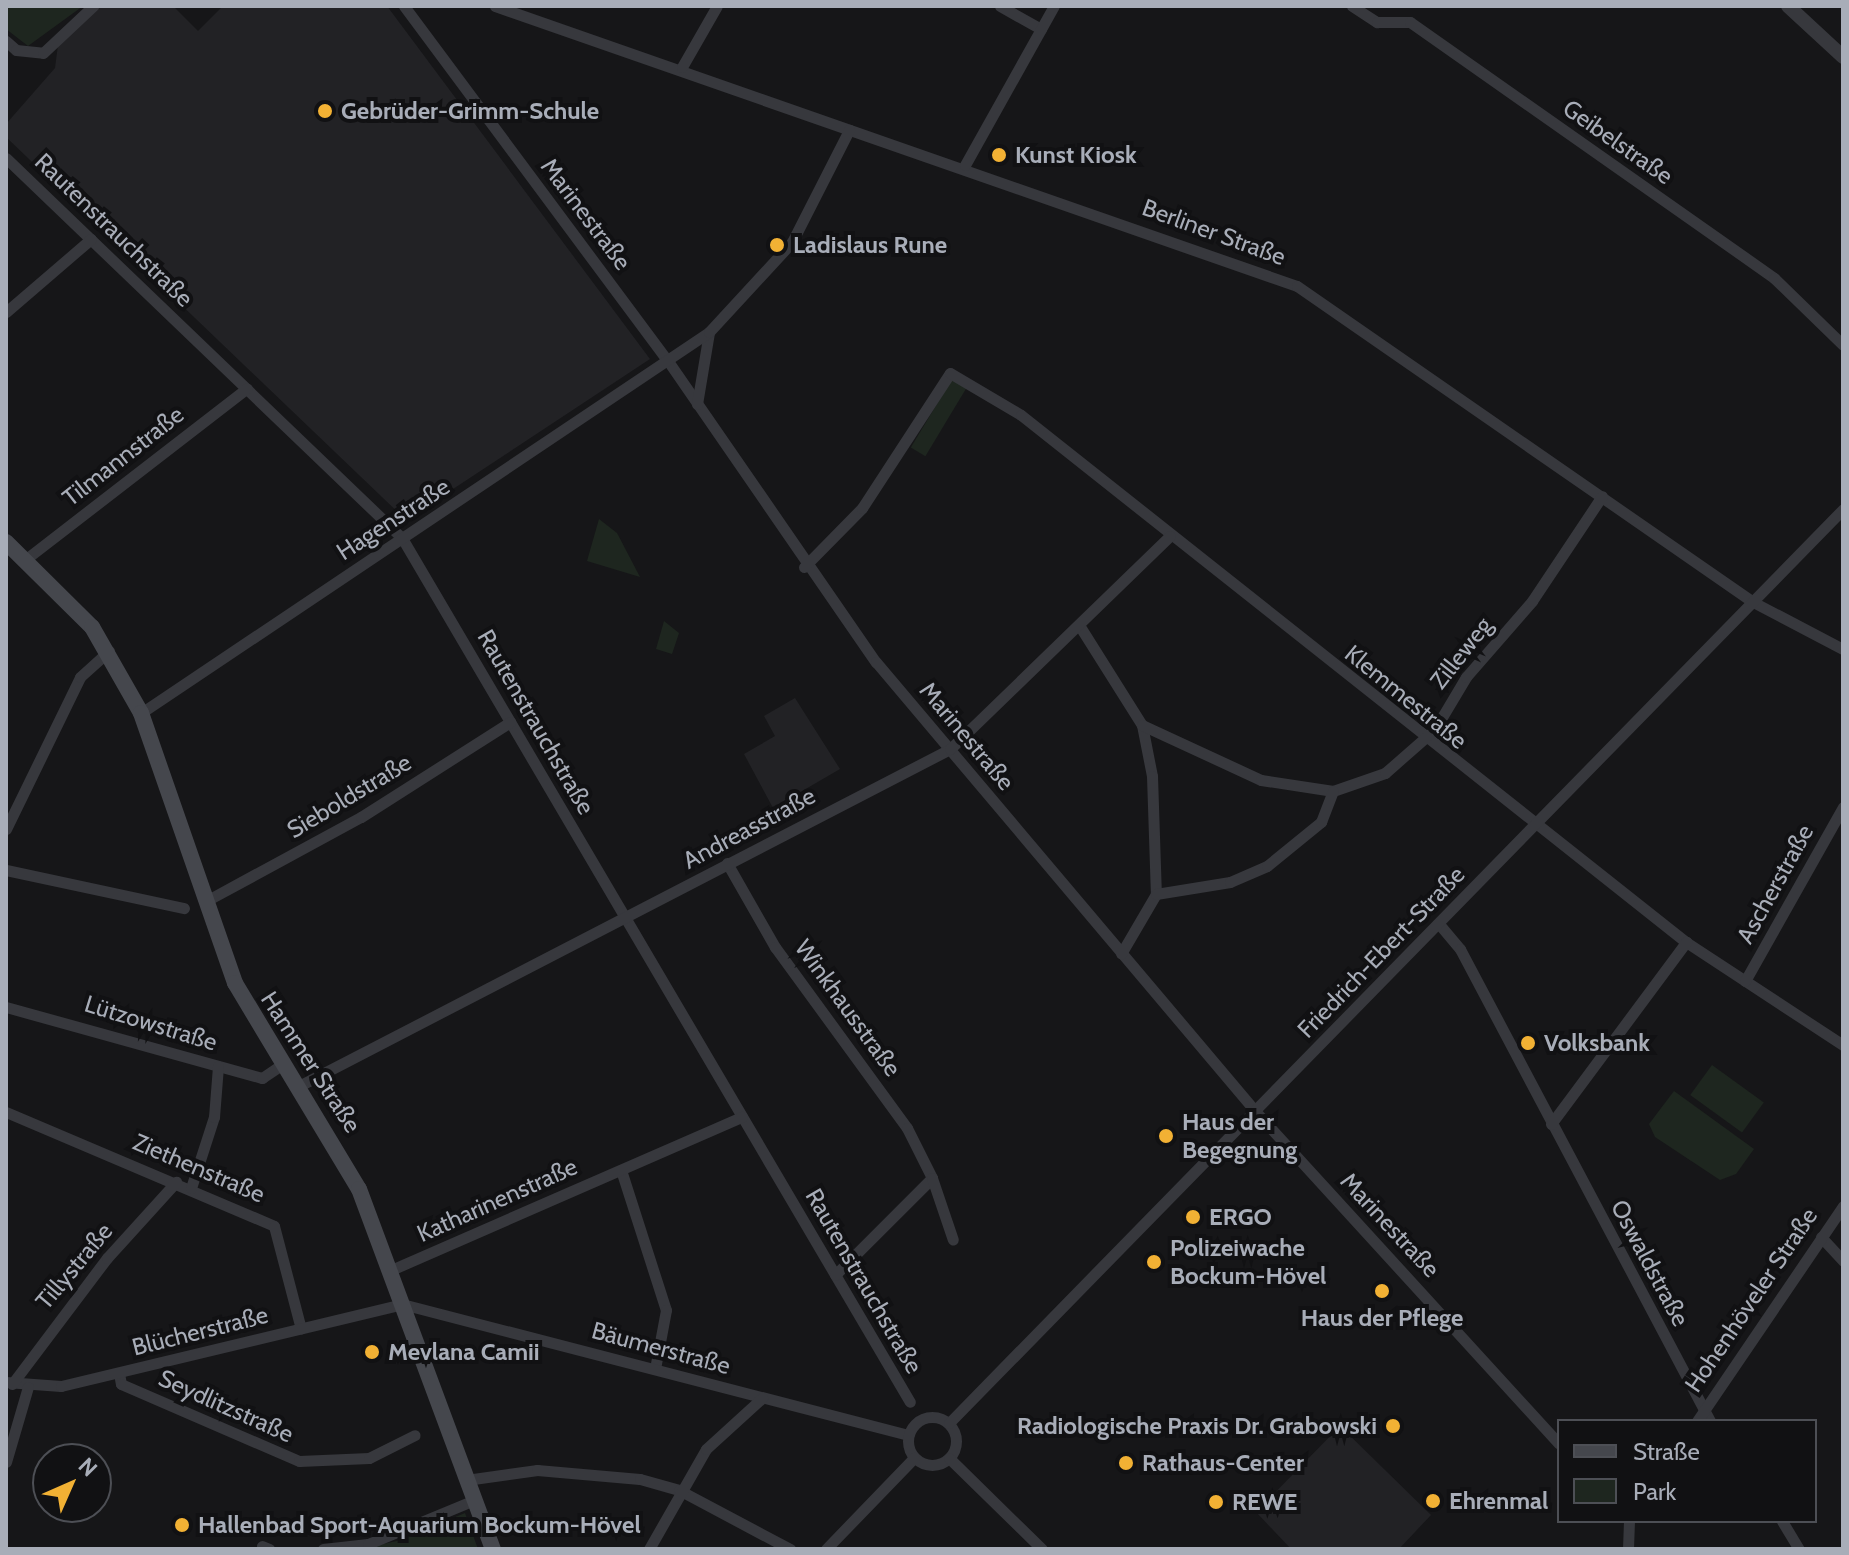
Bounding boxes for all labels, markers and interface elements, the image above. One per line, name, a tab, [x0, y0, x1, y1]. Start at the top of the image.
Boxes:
street label: Geibelstraße	[1557, 94, 1679, 190]
place label: Gebrüder-Grimm-Schule	[341, 97, 599, 125]
marker: Gebrüder-Grimm-Schule	[316, 102, 334, 120]
place label: Kunst Kiosk	[1015, 141, 1137, 169]
marker: Kunst Kiosk	[990, 146, 1008, 164]
street label: Rautenstrauchstraße	[29, 147, 199, 313]
street label: Marinestraße	[535, 153, 637, 275]
street label: Berliner Straße	[1138, 193, 1290, 271]
place label: Ladislaus Rune	[793, 231, 947, 259]
marker: Ladislaus Rune	[768, 236, 786, 254]
street label: Tilmannstraße	[57, 400, 189, 512]
street label: Hagenstraße	[331, 472, 455, 566]
street label: Zilleweg	[1424, 611, 1498, 695]
street label: Rautenstrauchstraße	[471, 624, 601, 820]
street label: Klemmestraße	[1339, 639, 1473, 755]
street label: Marinestraße	[913, 676, 1021, 796]
street label: Sieboldstraße	[282, 748, 416, 844]
street label: Andreasstraße	[678, 781, 820, 875]
street label: Ascherstraße	[1731, 820, 1819, 948]
street label: Friedrich-Ebert-Straße	[1292, 860, 1470, 1044]
street label: Winkhausstraße	[789, 934, 907, 1082]
street label: Hammer Straße	[255, 986, 367, 1138]
street label: Lützowstraße	[81, 989, 221, 1057]
place label: Volksbank	[1544, 1029, 1650, 1057]
marker: Volksbank	[1519, 1034, 1537, 1052]
place label: Haus der Begegnung	[1182, 1108, 1297, 1164]
street label: Ziethenstraße	[129, 1127, 269, 1209]
marker: Haus der Begegnung	[1157, 1127, 1175, 1145]
street label: Katharinenstraße	[412, 1152, 582, 1248]
street label: Marinestraße	[1334, 1167, 1446, 1283]
street label: Rautenstrauchstraße	[799, 1183, 929, 1379]
street label: Oswaldstraße	[1605, 1195, 1695, 1331]
street label: Hohenhöveler Straße	[1679, 1202, 1823, 1398]
place label: ERGO	[1209, 1203, 1272, 1231]
marker: ERGO	[1184, 1208, 1202, 1226]
street label: Tillystraße	[30, 1217, 118, 1315]
place label: Polizeiwache Bockum-Hövel	[1170, 1234, 1326, 1290]
marker: Polizeiwache Bockum-Hövel	[1145, 1253, 1163, 1271]
marker: Haus der Pflege	[1373, 1282, 1391, 1300]
street label: Blücherstraße	[129, 1300, 271, 1362]
place label: Haus der Pflege	[1301, 1304, 1463, 1332]
street label: Bäumerstraße	[589, 1316, 733, 1380]
place label: Mevlana Camii	[388, 1338, 540, 1366]
marker: Mevlana Camii	[363, 1343, 381, 1361]
street label: Seydlitzstraße	[154, 1363, 298, 1449]
place label: Radiologische Praxis Dr. Grabowski	[1017, 1412, 1377, 1440]
marker: Radiologische Praxis Dr. Grabowski	[1384, 1417, 1402, 1435]
legend	[1557, 1419, 1817, 1523]
text: Straße	[1633, 1437, 1700, 1466]
north arrow	[32, 1443, 112, 1523]
place label: Rathaus-Center	[1142, 1449, 1304, 1477]
text: N	[73, 1452, 103, 1482]
marker: Rathaus-Center	[1117, 1454, 1135, 1472]
text: Park	[1633, 1477, 1676, 1506]
place label: Ehrenmal	[1449, 1487, 1548, 1515]
place label: REWE	[1232, 1488, 1297, 1516]
marker: Ehrenmal	[1424, 1492, 1442, 1510]
marker: REWE	[1207, 1493, 1225, 1511]
place label: Hallenbad Sport-Aquarium Bockum-Hövel	[198, 1511, 641, 1539]
marker: Hallenbad Sport-Aquarium Bockum-Hövel	[173, 1516, 191, 1534]

